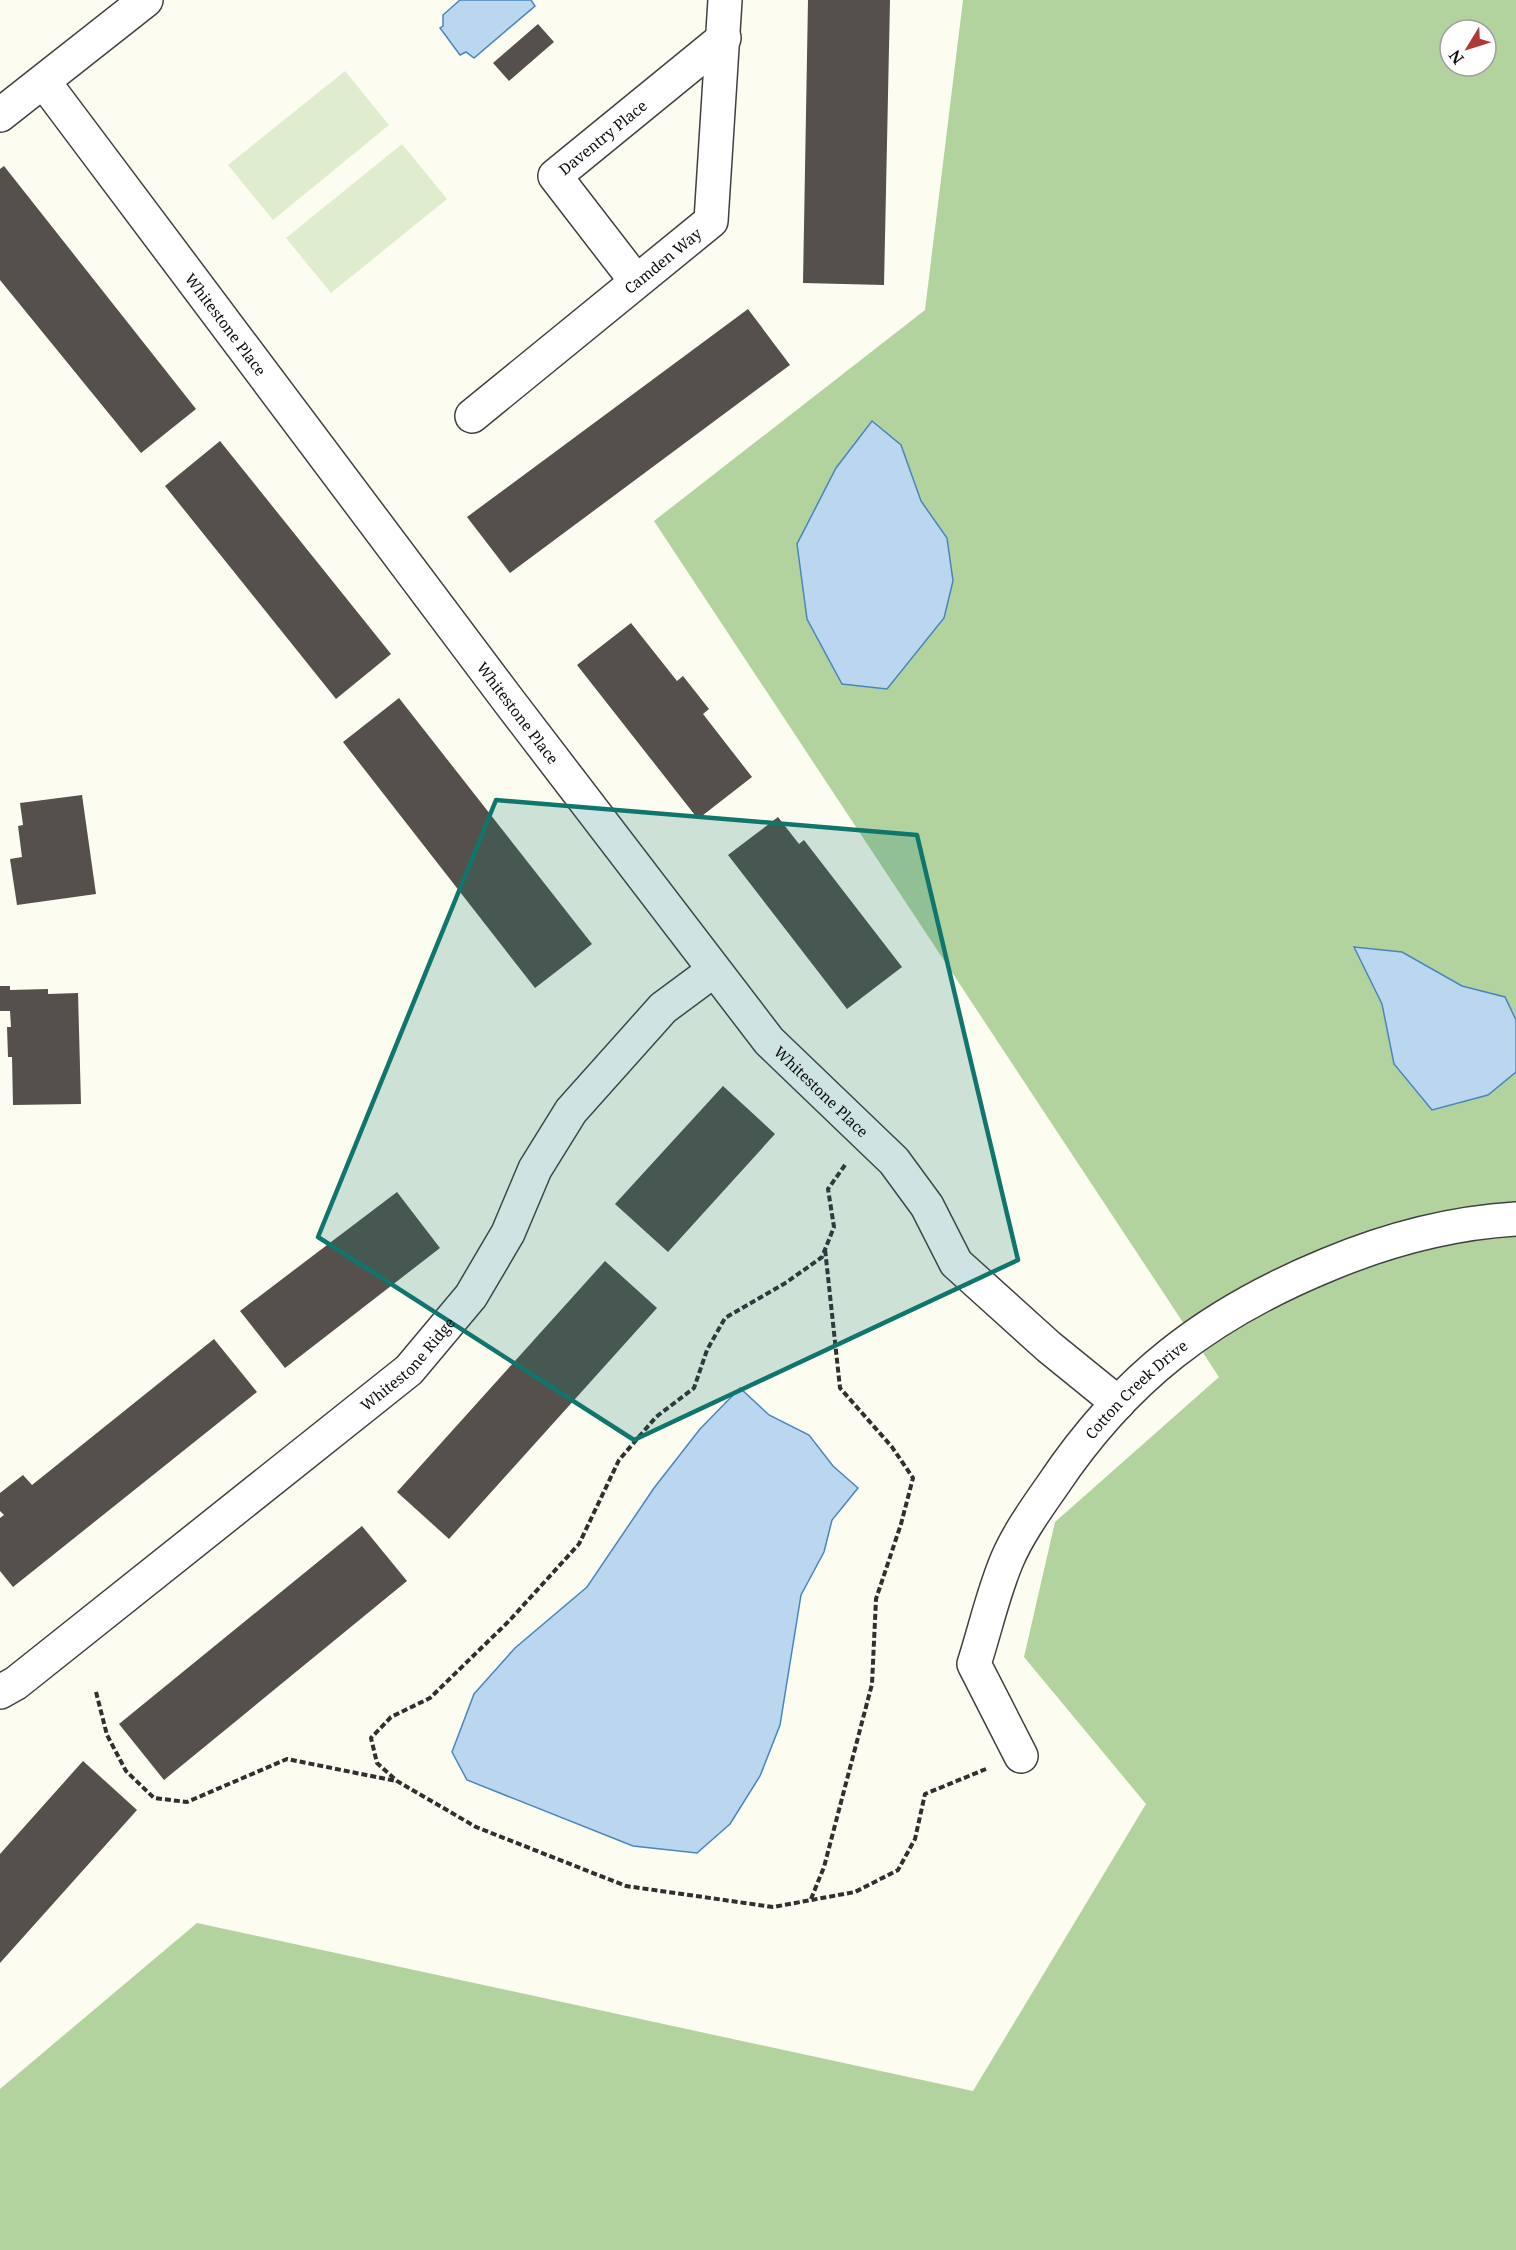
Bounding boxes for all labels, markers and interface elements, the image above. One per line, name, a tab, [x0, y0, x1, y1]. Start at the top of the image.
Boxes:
north arrow	[1438, 18, 1498, 78]
text: N	[1443, 45, 1469, 69]
street label: Daventry Place	[554, 95, 651, 179]
street label: Camden Way	[620, 223, 706, 298]
street label: Whitestone Place	[181, 269, 271, 380]
street label: Whitestone Place	[473, 658, 563, 768]
street label: Whitestone Place	[770, 1041, 873, 1141]
street label: Whitestone Ridge	[356, 1313, 459, 1415]
street label: Cotton Creek Drive	[1080, 1335, 1191, 1443]

